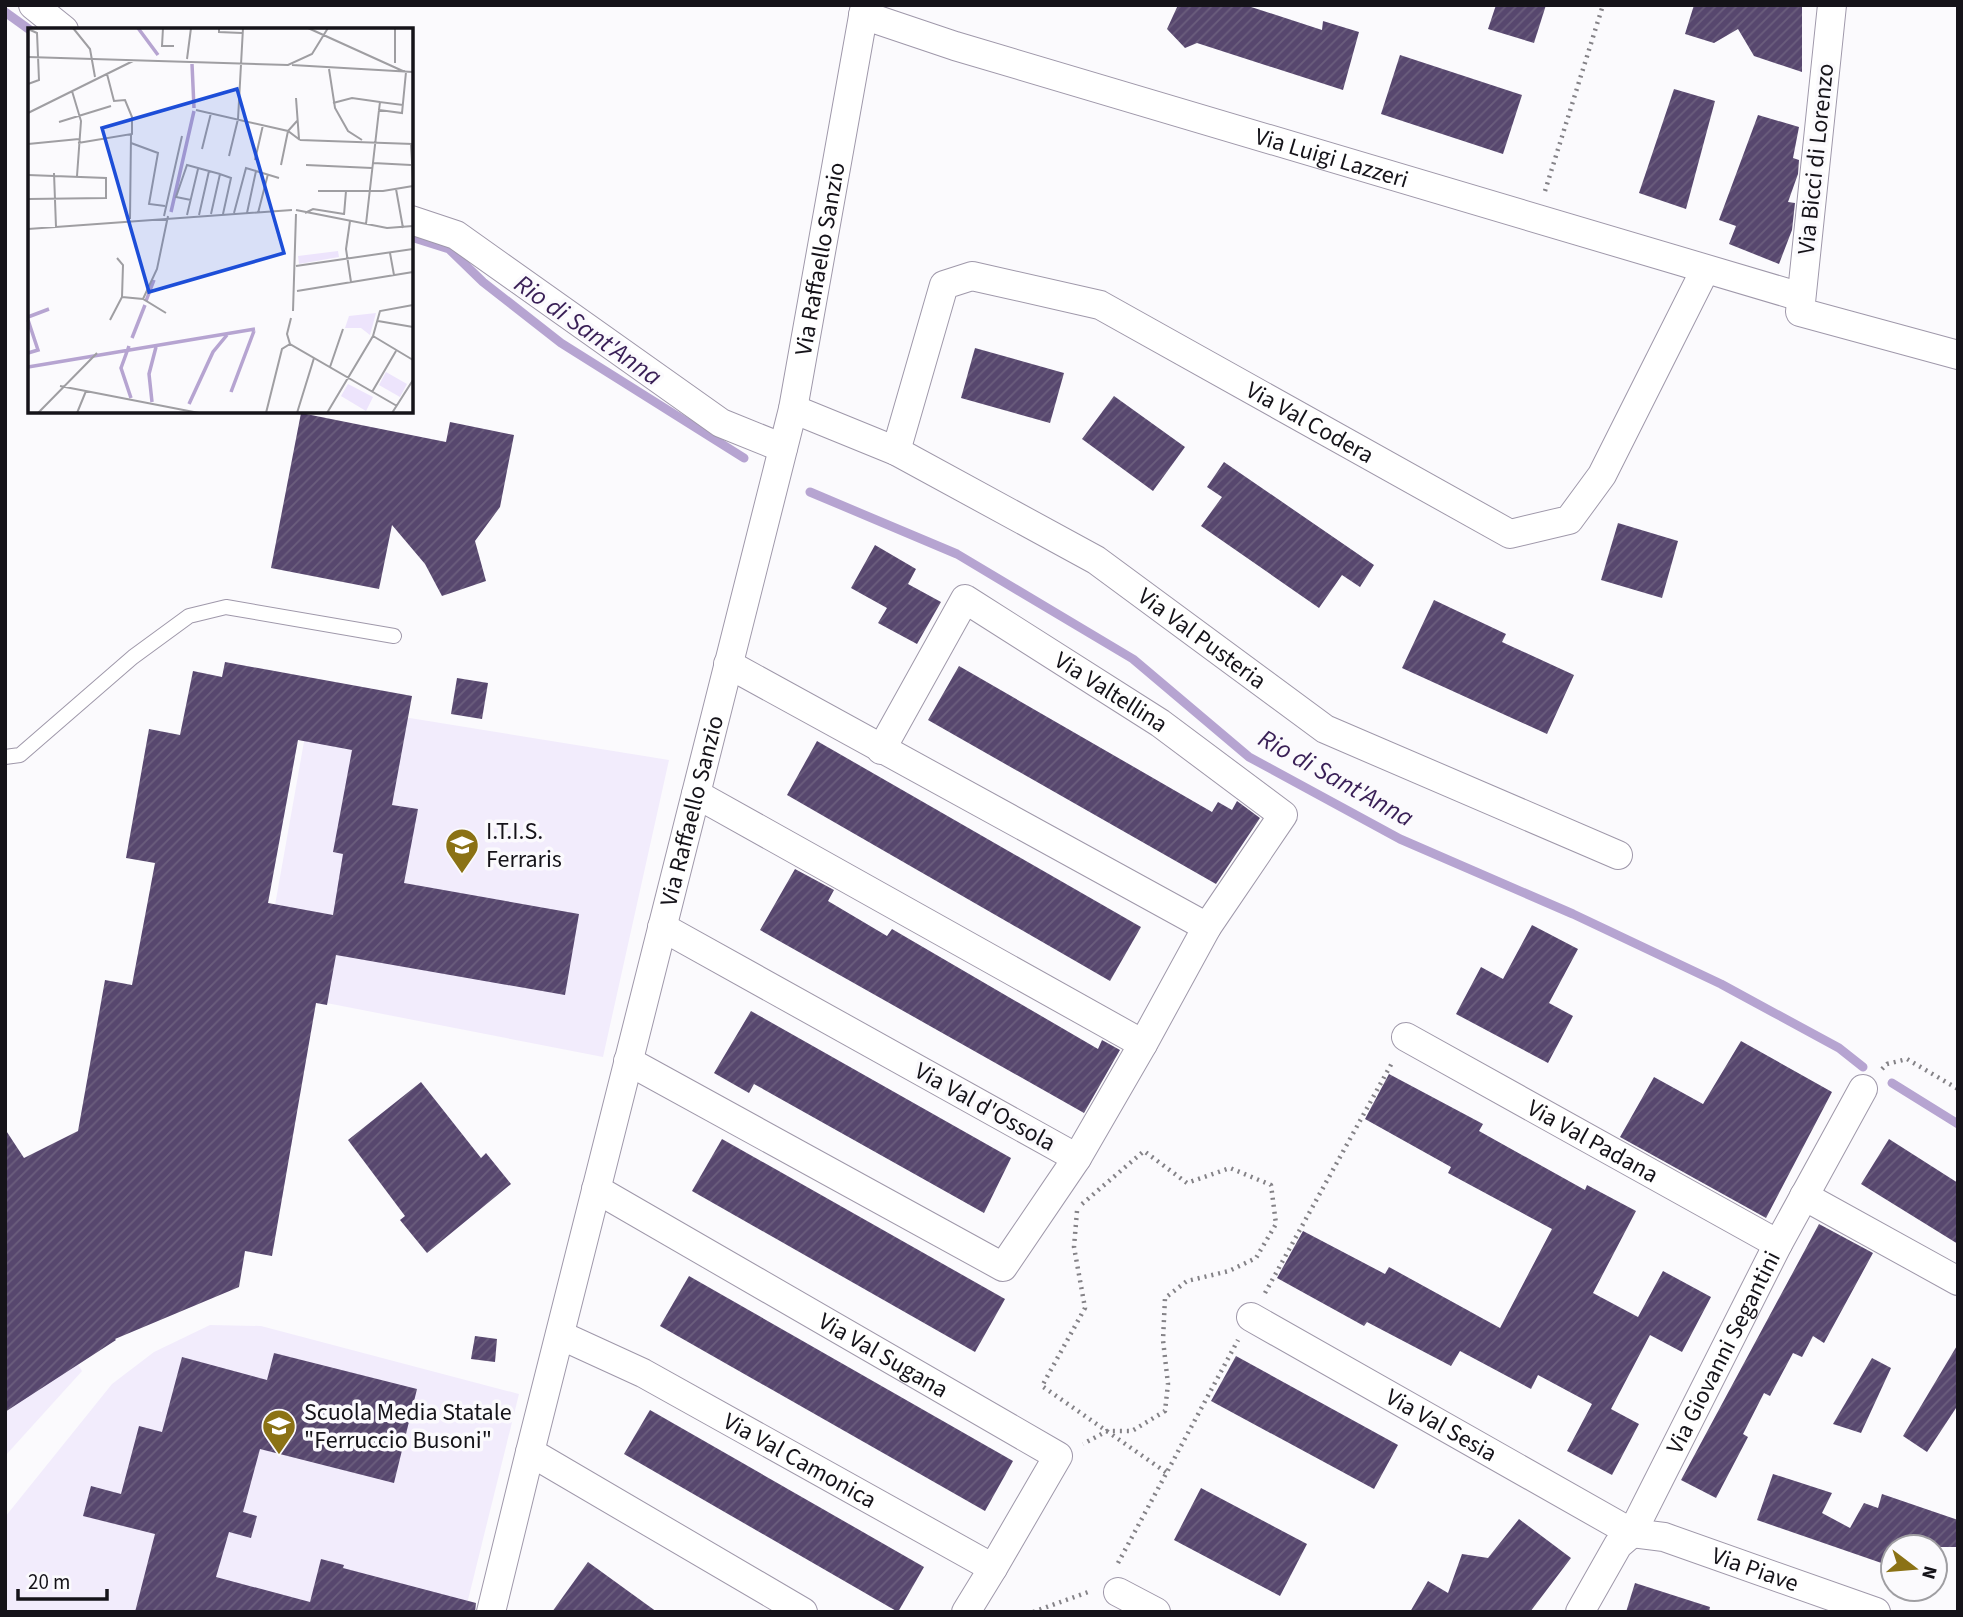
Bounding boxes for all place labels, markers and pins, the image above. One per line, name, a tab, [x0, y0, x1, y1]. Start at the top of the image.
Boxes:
place label: I.T.I.S. Ferraris	[486, 814, 562, 877]
school or university icon: I.T.I.S. Ferraris	[443, 826, 481, 875]
place label: Scuola Media Statale "Ferruccio Busoni"	[304, 1395, 512, 1458]
school or university icon: Scuola Media Statale "Ferruccio Busoni"	[260, 1407, 298, 1456]

